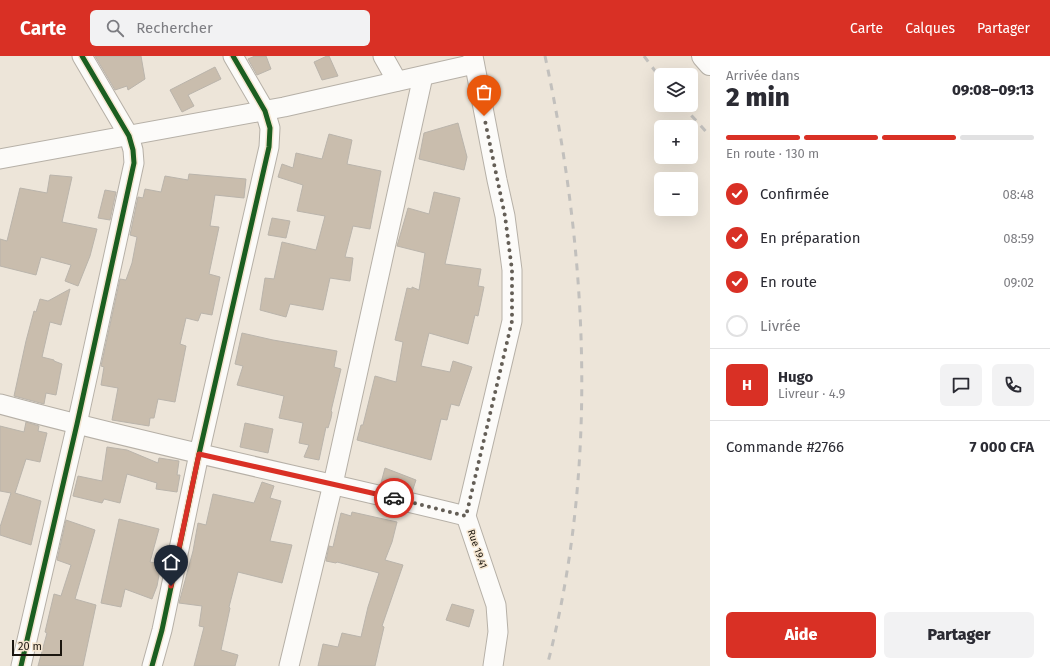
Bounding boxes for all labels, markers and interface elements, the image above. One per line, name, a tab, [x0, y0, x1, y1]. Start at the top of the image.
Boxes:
search box	[90, 10, 370, 46]
text: Carte	[20, 17, 66, 40]
icon: search	[104, 17, 126, 39]
text: Rechercher	[136, 19, 213, 37]
text: Carte	[850, 20, 883, 37]
text: Calques	[905, 20, 955, 37]
text: Partager	[977, 20, 1030, 37]
map controls	[654, 68, 698, 216]
button: layers	[654, 68, 698, 112]
text: Arrivée dans	[726, 68, 800, 83]
pin	[467, 75, 501, 116]
icon: bag	[473, 81, 495, 103]
text: 09:08–09:13	[952, 81, 1034, 99]
text: 2 min	[726, 82, 790, 113]
button: +	[654, 120, 698, 164]
text: En route · 130 m	[726, 146, 819, 161]
button: −	[654, 172, 698, 216]
icon: check	[726, 183, 748, 205]
text: Confirmée	[760, 185, 829, 203]
text: 08:48	[1002, 187, 1034, 202]
icon: check	[726, 227, 748, 249]
text: En préparation	[760, 229, 861, 247]
text: 08:59	[1003, 231, 1034, 246]
icon: check	[726, 271, 748, 293]
text: En route	[760, 273, 817, 291]
text: 09:02	[1003, 275, 1034, 290]
text: Livrée	[760, 317, 801, 335]
button: chat	[940, 364, 982, 406]
button: phone	[992, 364, 1034, 406]
text: Hugo	[778, 368, 813, 386]
text: H	[742, 376, 752, 394]
text: Livreur · 4.9	[778, 386, 845, 401]
text: Commande #2766	[726, 438, 844, 456]
text: 7 000 CFA	[970, 438, 1034, 456]
courier	[374, 478, 414, 518]
icon: car	[383, 487, 405, 509]
street label: Rue 19.41	[465, 528, 489, 570]
pin	[154, 545, 188, 586]
icon: home	[160, 551, 182, 573]
button: Aide	[726, 612, 876, 658]
button: Partager	[884, 612, 1034, 658]
scale bar	[12, 638, 62, 657]
text: 20 m	[18, 640, 42, 653]

